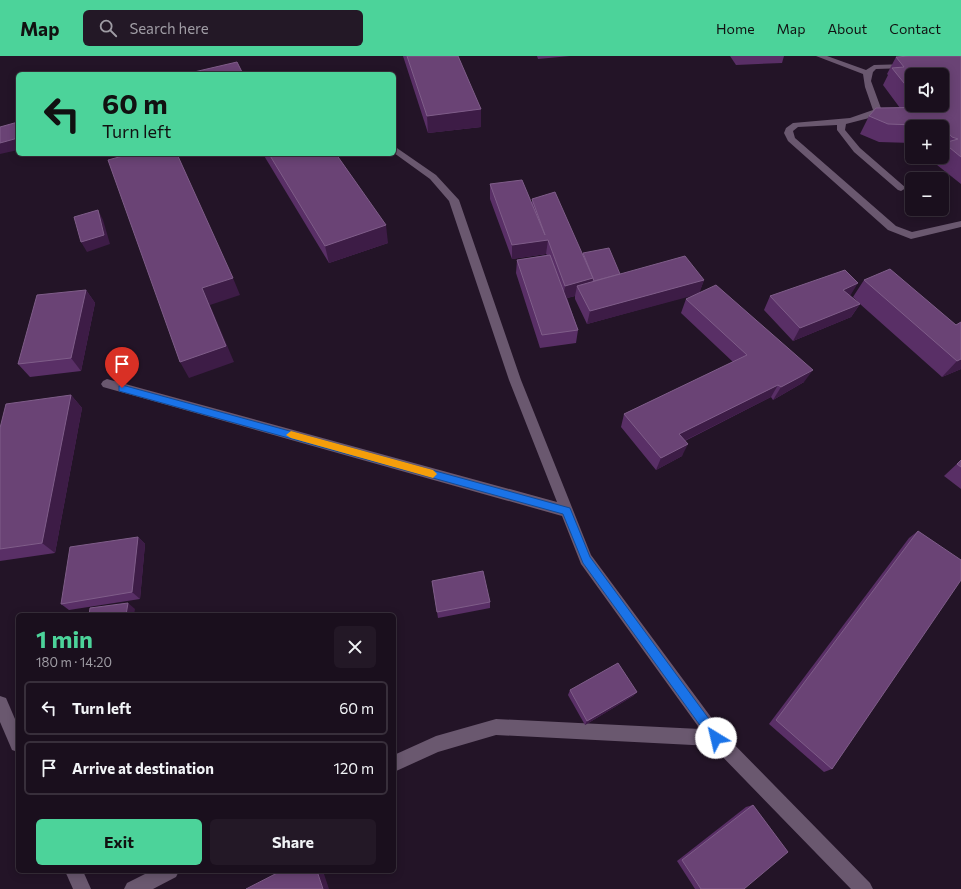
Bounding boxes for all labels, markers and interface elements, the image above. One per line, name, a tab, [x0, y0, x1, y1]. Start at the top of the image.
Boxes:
search box	[83, 10, 363, 46]
text: Map	[20, 17, 59, 40]
icon: search	[97, 17, 119, 39]
text: Search here	[129, 19, 209, 37]
text: Home	[716, 20, 755, 37]
text: Map	[777, 20, 805, 37]
text: About	[827, 20, 867, 37]
text: Contact	[889, 20, 941, 37]
map controls	[905, 68, 949, 216]
button: sound	[905, 68, 949, 112]
text: 60 m	[102, 86, 168, 120]
icon: left	[36, 88, 88, 140]
text: Turn left	[102, 120, 171, 142]
button: +	[905, 120, 949, 164]
button: −	[905, 172, 949, 216]
pin	[105, 347, 139, 388]
icon: arrive	[111, 353, 133, 375]
text: 1 min	[36, 624, 93, 653]
button: close	[334, 626, 376, 668]
text: 180 m · 14:20	[36, 654, 112, 670]
icon: left	[38, 697, 60, 719]
text: Turn left	[72, 699, 131, 717]
text: 60 m	[339, 699, 374, 717]
position arrow	[695, 717, 737, 759]
icon: arrive	[38, 757, 60, 779]
text: Arrive at destination	[72, 759, 214, 777]
text: 120 m	[334, 759, 374, 777]
button: Exit	[36, 819, 202, 865]
button: Share	[210, 819, 376, 865]

